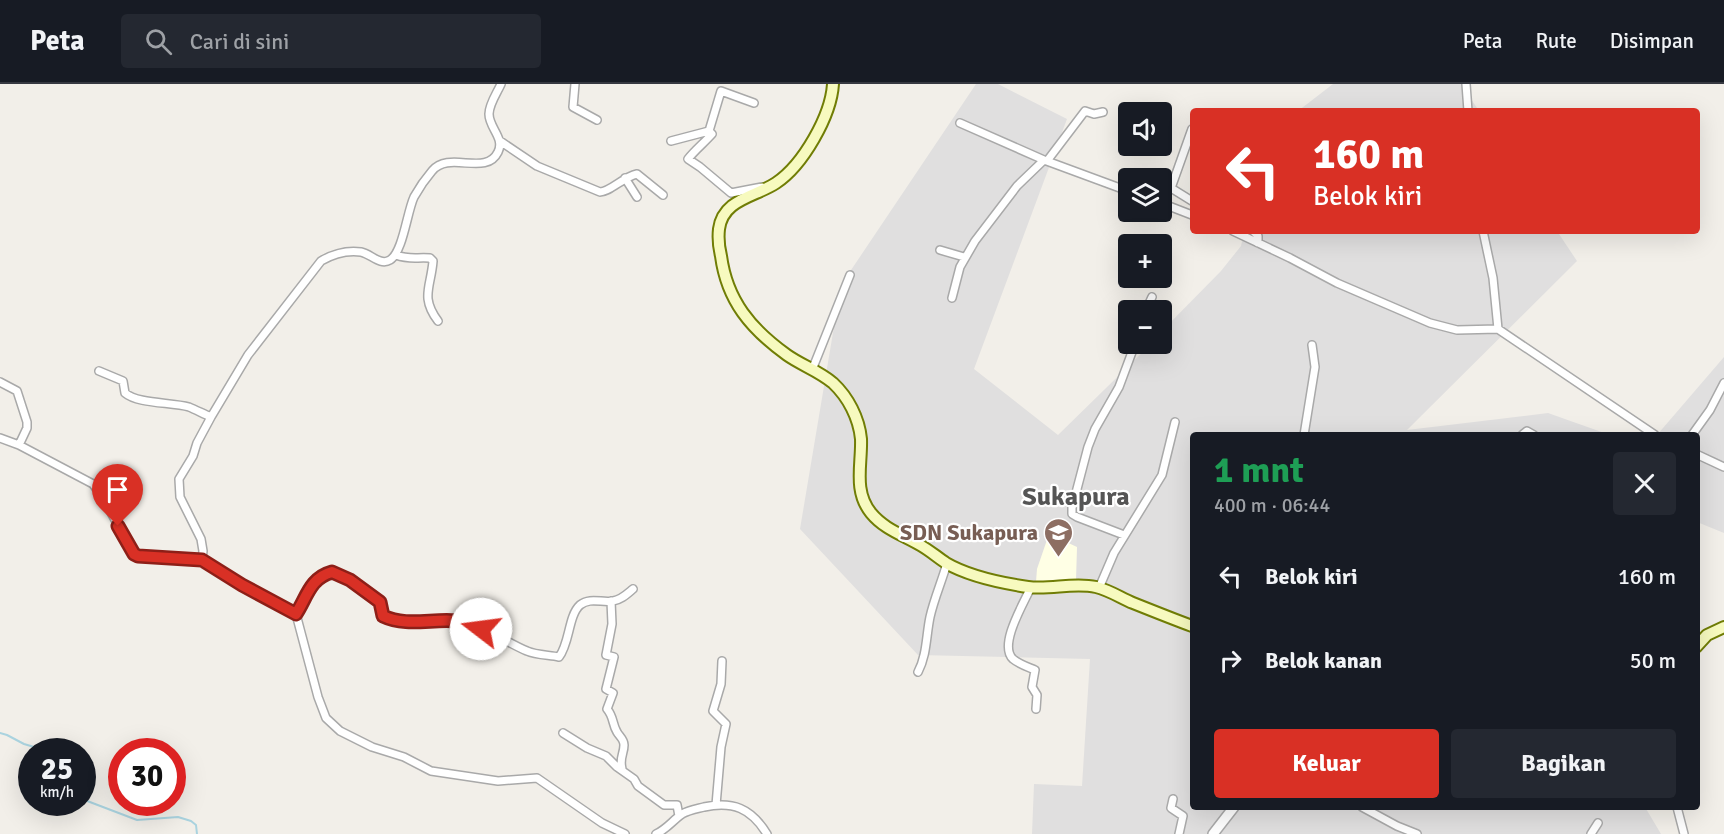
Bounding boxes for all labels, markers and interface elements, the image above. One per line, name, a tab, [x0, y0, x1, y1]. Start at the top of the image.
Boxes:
search box	[121, 14, 541, 68]
text: Peta	[30, 24, 85, 58]
icon: search	[142, 25, 175, 58]
text: Cari di sini	[190, 28, 289, 55]
text: Peta	[1463, 28, 1503, 54]
text: Rute	[1536, 28, 1577, 54]
text: Disimpan	[1610, 28, 1694, 54]
map controls	[1118, 102, 1172, 354]
button: sound	[1118, 102, 1172, 156]
text: 160 m	[1313, 129, 1424, 180]
icon: left	[1214, 132, 1292, 210]
button: layers	[1118, 168, 1172, 222]
text: Belok kiri	[1313, 180, 1422, 213]
button: +	[1118, 234, 1172, 288]
button: −	[1118, 300, 1172, 354]
text: 1 mnt	[1214, 448, 1304, 493]
button: close	[1613, 452, 1676, 515]
pin	[92, 464, 143, 526]
icon: arrive	[101, 473, 134, 506]
district label: Sukapura	[1022, 481, 1130, 513]
text: 400 m · 06:44	[1214, 493, 1330, 518]
school or university icon: SDN Sukapura	[1043, 516, 1075, 558]
place label: SDN Sukapura	[900, 519, 1038, 546]
icon: left	[1214, 560, 1247, 593]
text: Belok kiri	[1265, 563, 1358, 590]
text: 160 m	[1618, 563, 1676, 590]
position arrow	[449, 597, 513, 661]
icon: right	[1214, 644, 1247, 677]
text: Belok kanan	[1265, 647, 1382, 674]
text: 50 m	[1630, 647, 1676, 674]
button: Keluar	[1214, 729, 1439, 798]
button: Bagikan	[1451, 729, 1676, 798]
speed limit sign: 30	[108, 738, 186, 816]
text: 25	[41, 751, 73, 788]
text: km/h	[40, 783, 74, 801]

